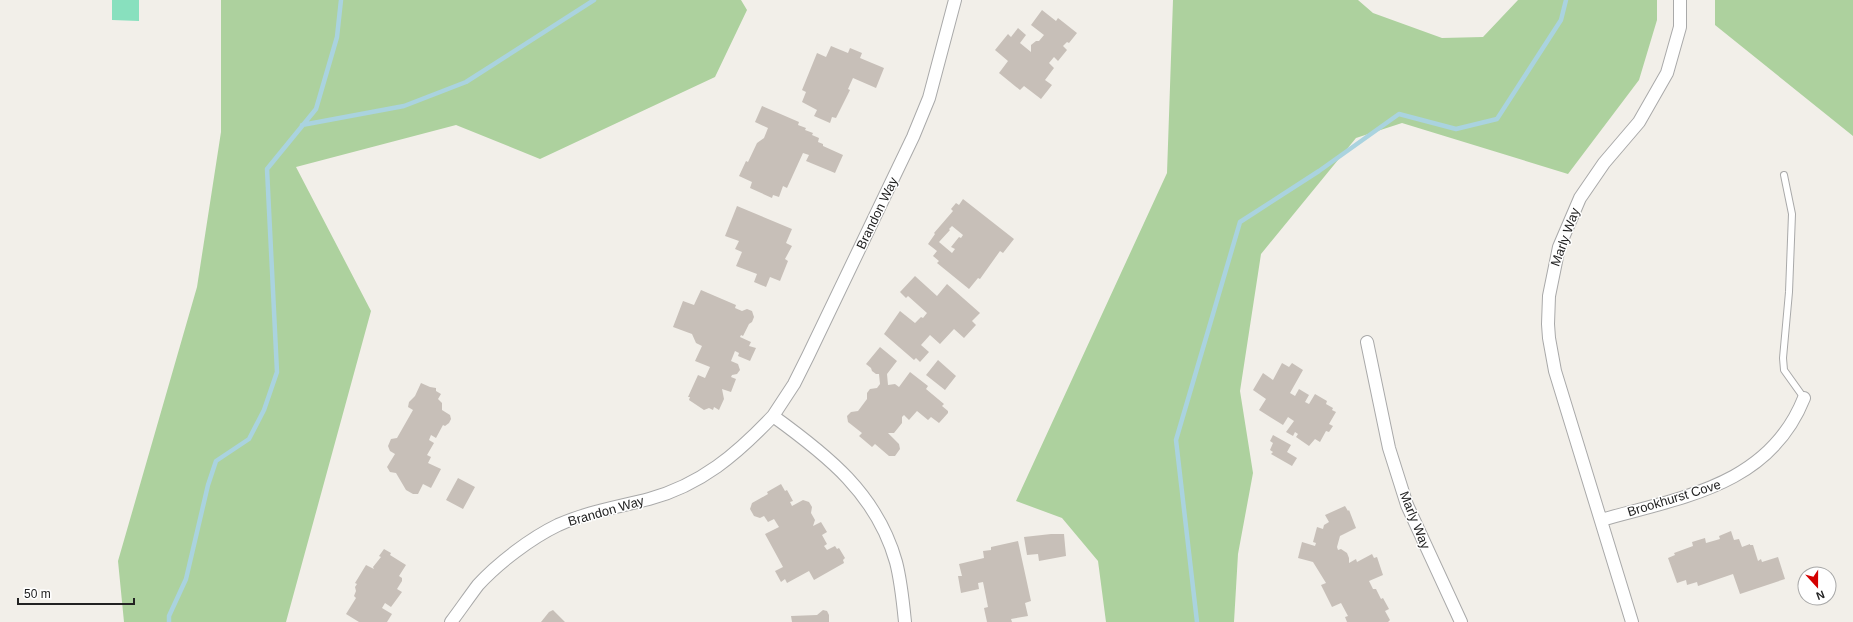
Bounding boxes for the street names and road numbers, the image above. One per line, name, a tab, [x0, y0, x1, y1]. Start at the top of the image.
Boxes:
street label: Brandon Way	[853, 174, 901, 251]
street label: Marly Way	[1548, 205, 1583, 268]
street label: Brookhurst Cove	[1626, 477, 1722, 519]
street label: Marly Way	[1397, 489, 1434, 552]
street label: Brandon Way	[566, 493, 646, 529]

